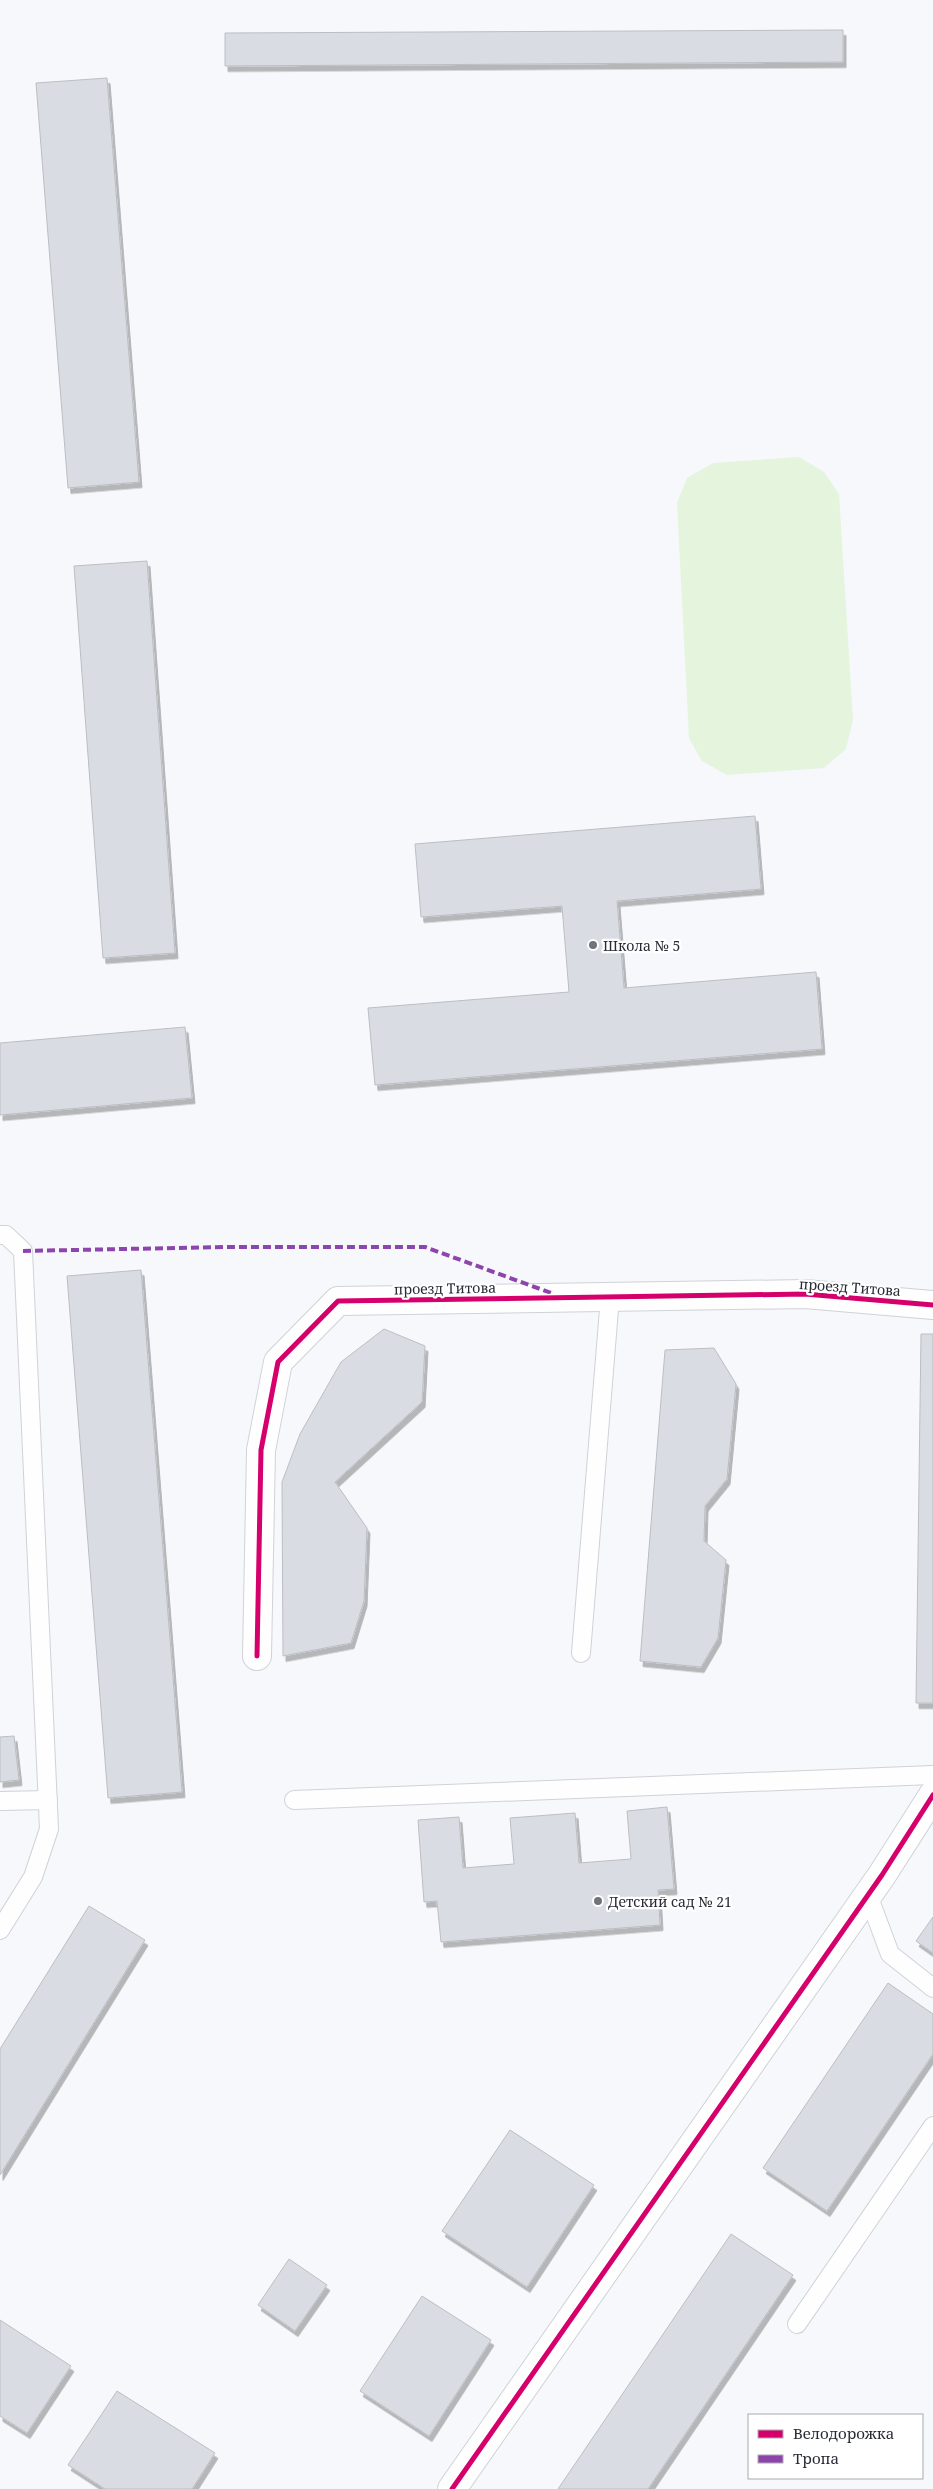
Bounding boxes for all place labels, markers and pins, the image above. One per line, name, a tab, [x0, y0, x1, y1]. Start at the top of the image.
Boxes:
place label: Школа № 5	[603, 936, 680, 955]
marker: Школа № 5	[587, 939, 599, 951]
place label: Детский сад № 21	[608, 1892, 732, 1911]
marker: Детский сад № 21	[592, 1895, 604, 1907]

